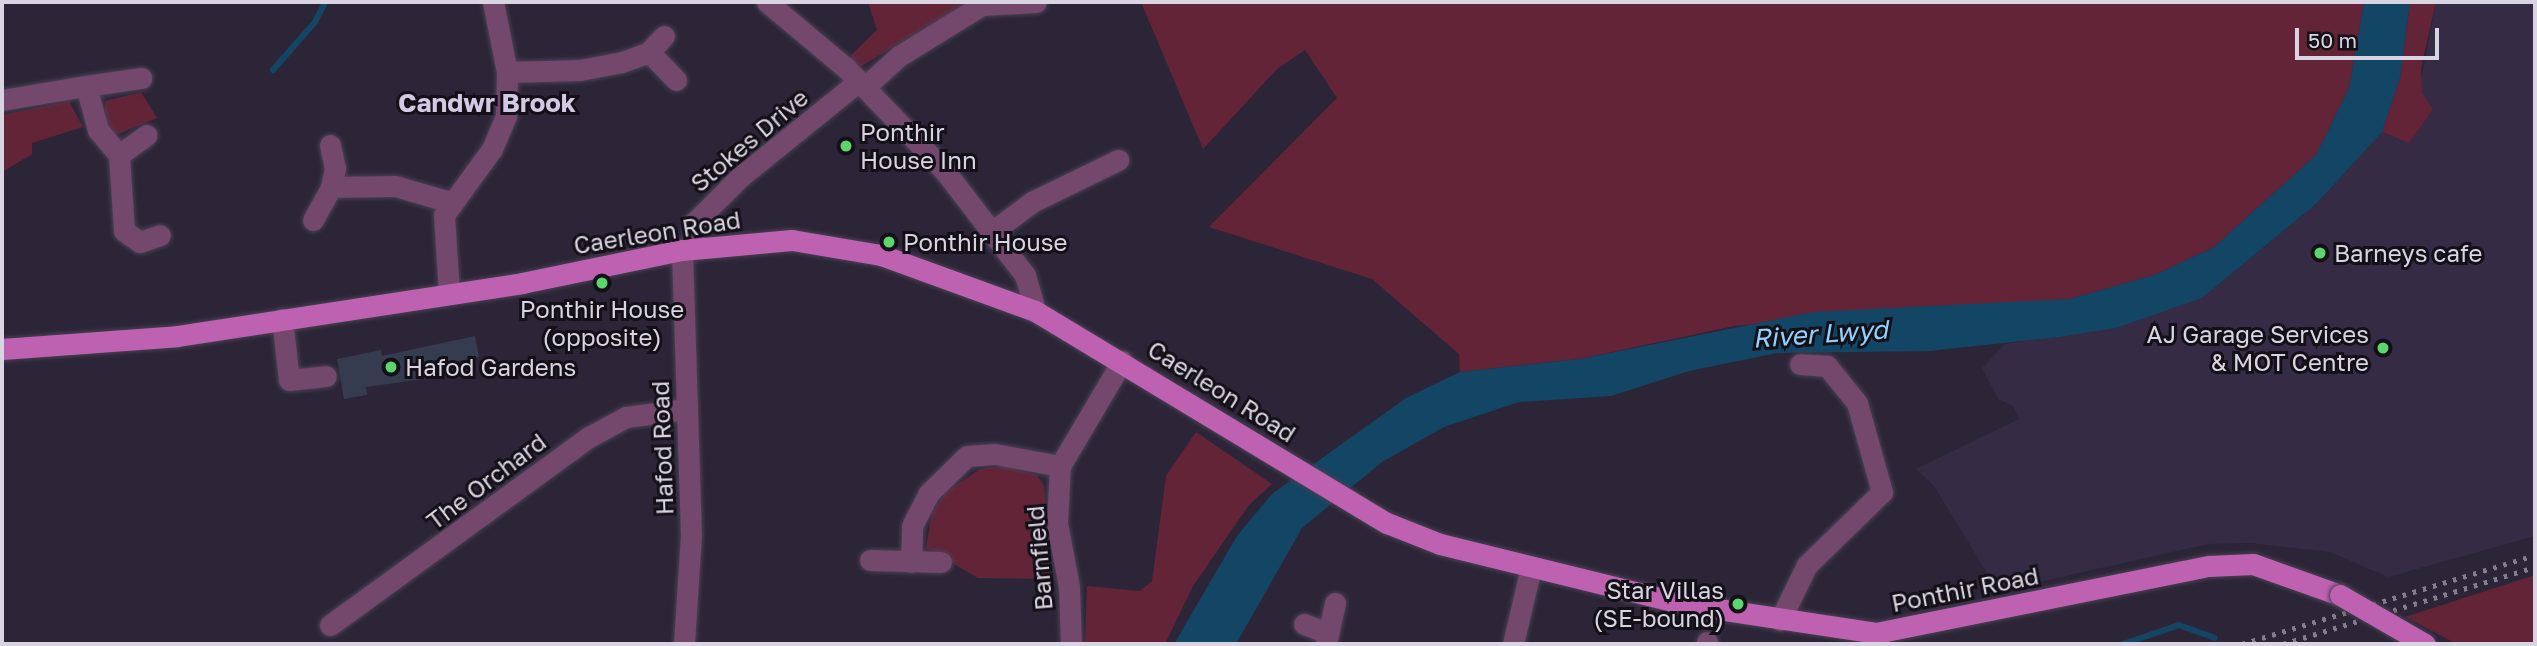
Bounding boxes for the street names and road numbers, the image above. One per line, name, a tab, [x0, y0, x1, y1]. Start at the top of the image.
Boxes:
street label: Stokes Drive	[685, 83, 813, 197]
street label: Caerleon Road	[572, 205, 742, 259]
street label: Caerleon Road	[1143, 334, 1301, 448]
street label: Hafod Road	[645, 380, 679, 516]
street label: The Orchard	[421, 427, 551, 535]
street label: Barnfield	[1020, 504, 1058, 612]
street label: Ponthir Road	[1889, 561, 2041, 617]

